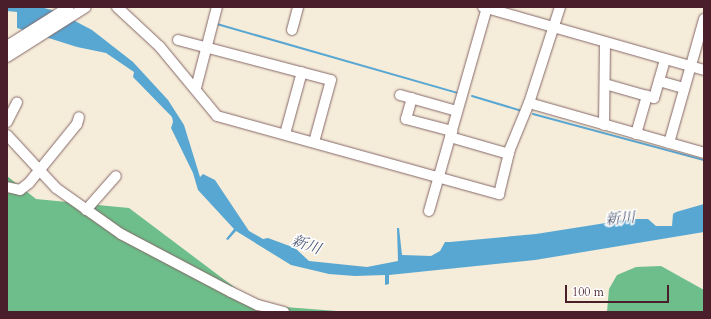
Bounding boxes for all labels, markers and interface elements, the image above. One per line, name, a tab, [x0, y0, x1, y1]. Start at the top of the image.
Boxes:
water label: 新川	[604, 209, 636, 229]
water label: 新川	[289, 232, 323, 258]
scale bar	[567, 277, 671, 303]
text: 100 m	[572, 284, 604, 300]

